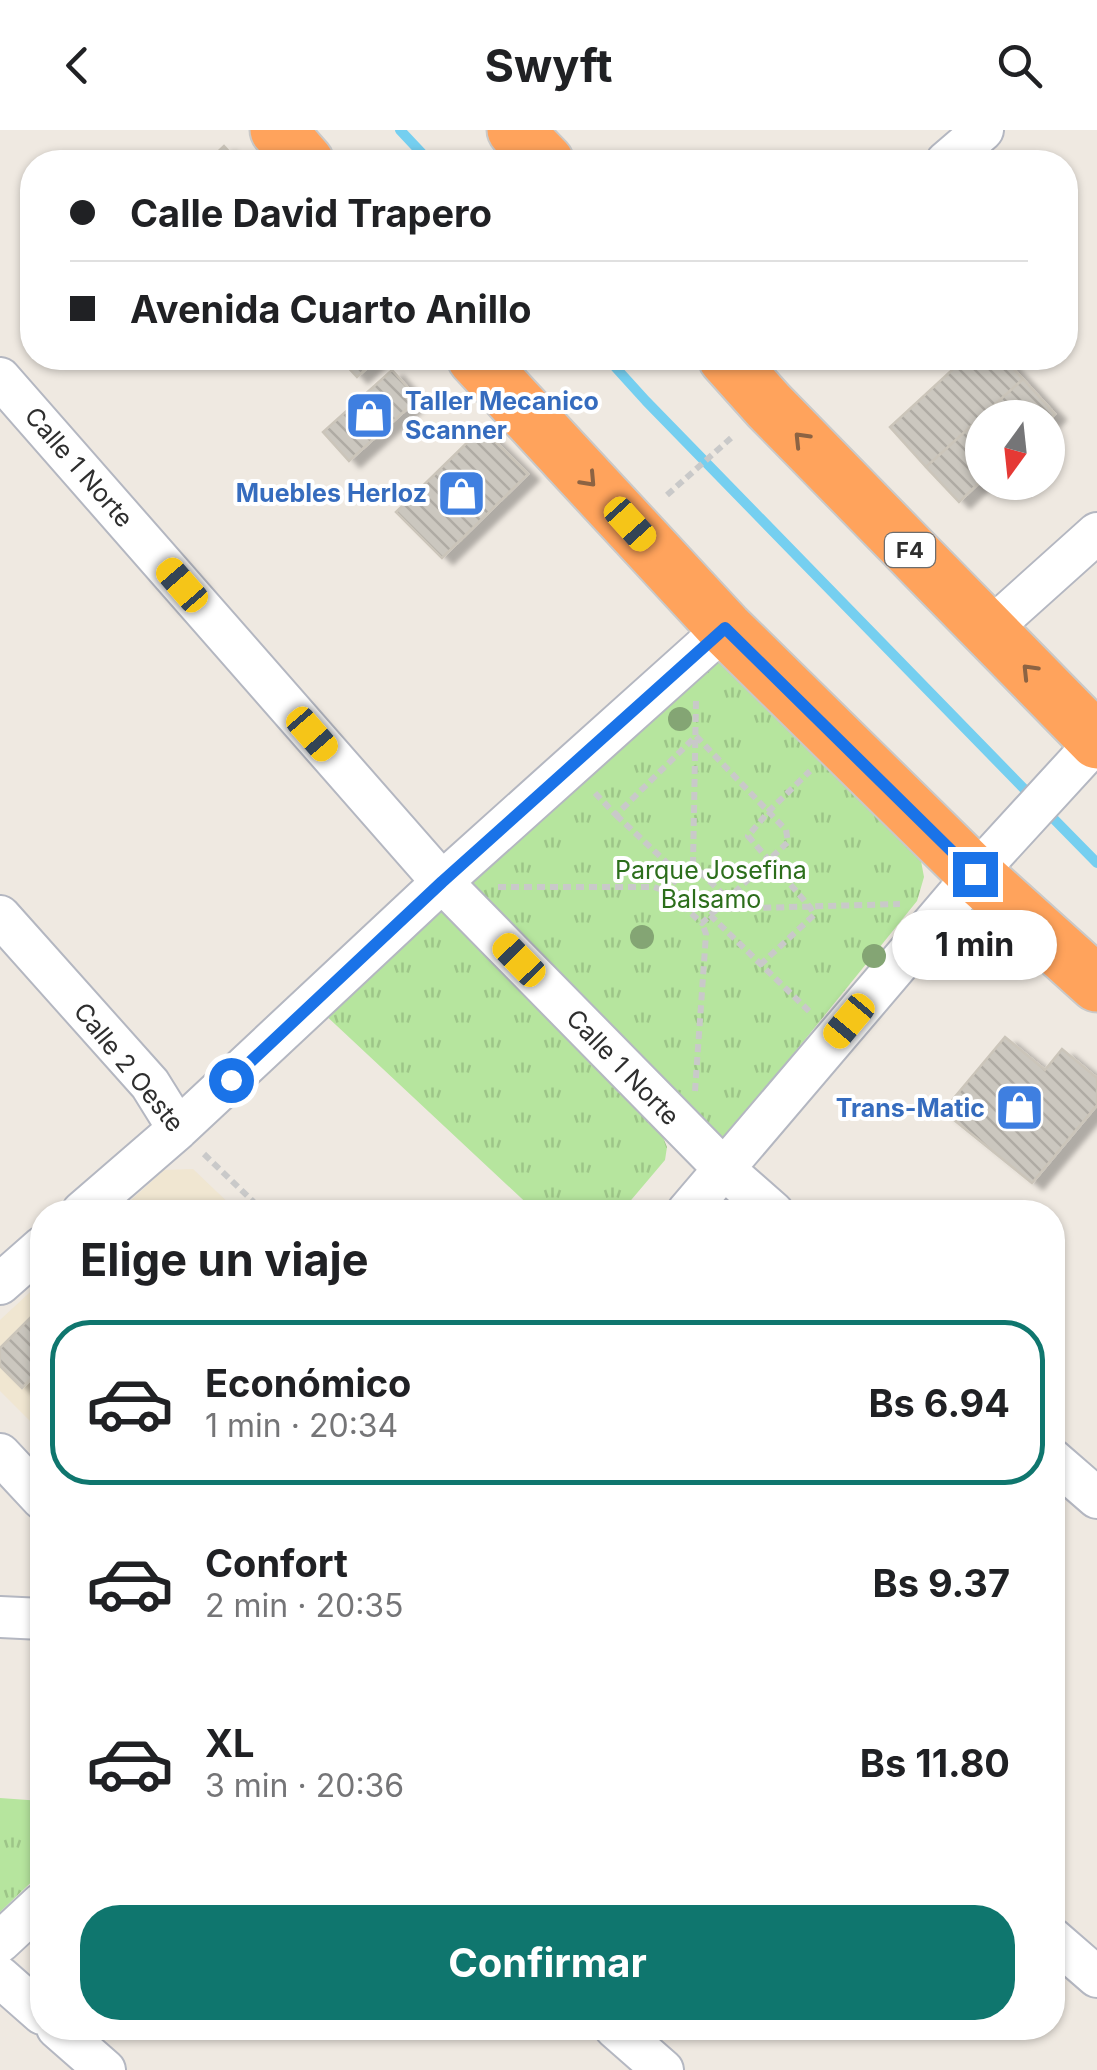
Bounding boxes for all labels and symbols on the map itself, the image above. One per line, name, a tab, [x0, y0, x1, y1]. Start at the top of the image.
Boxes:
place label: Taller Mecanico Scanner	[405, 386, 599, 445]
shop icon: Taller Mecanico Scanner	[344, 389, 396, 441]
north arrow	[965, 400, 1065, 500]
street label: Calle 1 Norte	[19, 401, 139, 533]
one-way arrow	[795, 433, 813, 451]
shop icon: Muebles Herloz	[436, 467, 488, 519]
one-way arrow	[577, 468, 595, 487]
place label: Muebles Herloz	[236, 478, 427, 508]
car	[599, 492, 661, 556]
road number: F4	[885, 533, 935, 567]
car	[151, 553, 213, 617]
one-way arrow	[1023, 665, 1041, 683]
car	[281, 702, 343, 766]
route end	[953, 852, 998, 897]
park label: Parque Josefina Balsamo	[615, 855, 807, 914]
callout: 1 min	[892, 909, 1058, 979]
car	[487, 928, 551, 992]
car	[818, 988, 880, 1054]
street label: Calle 2 Oeste	[68, 996, 190, 1138]
street label: Calle 1 Norte	[560, 1003, 686, 1131]
route start	[209, 1058, 254, 1103]
shop icon: Trans-Matic	[994, 1082, 1046, 1134]
place label: Trans-Matic	[836, 1093, 985, 1123]

